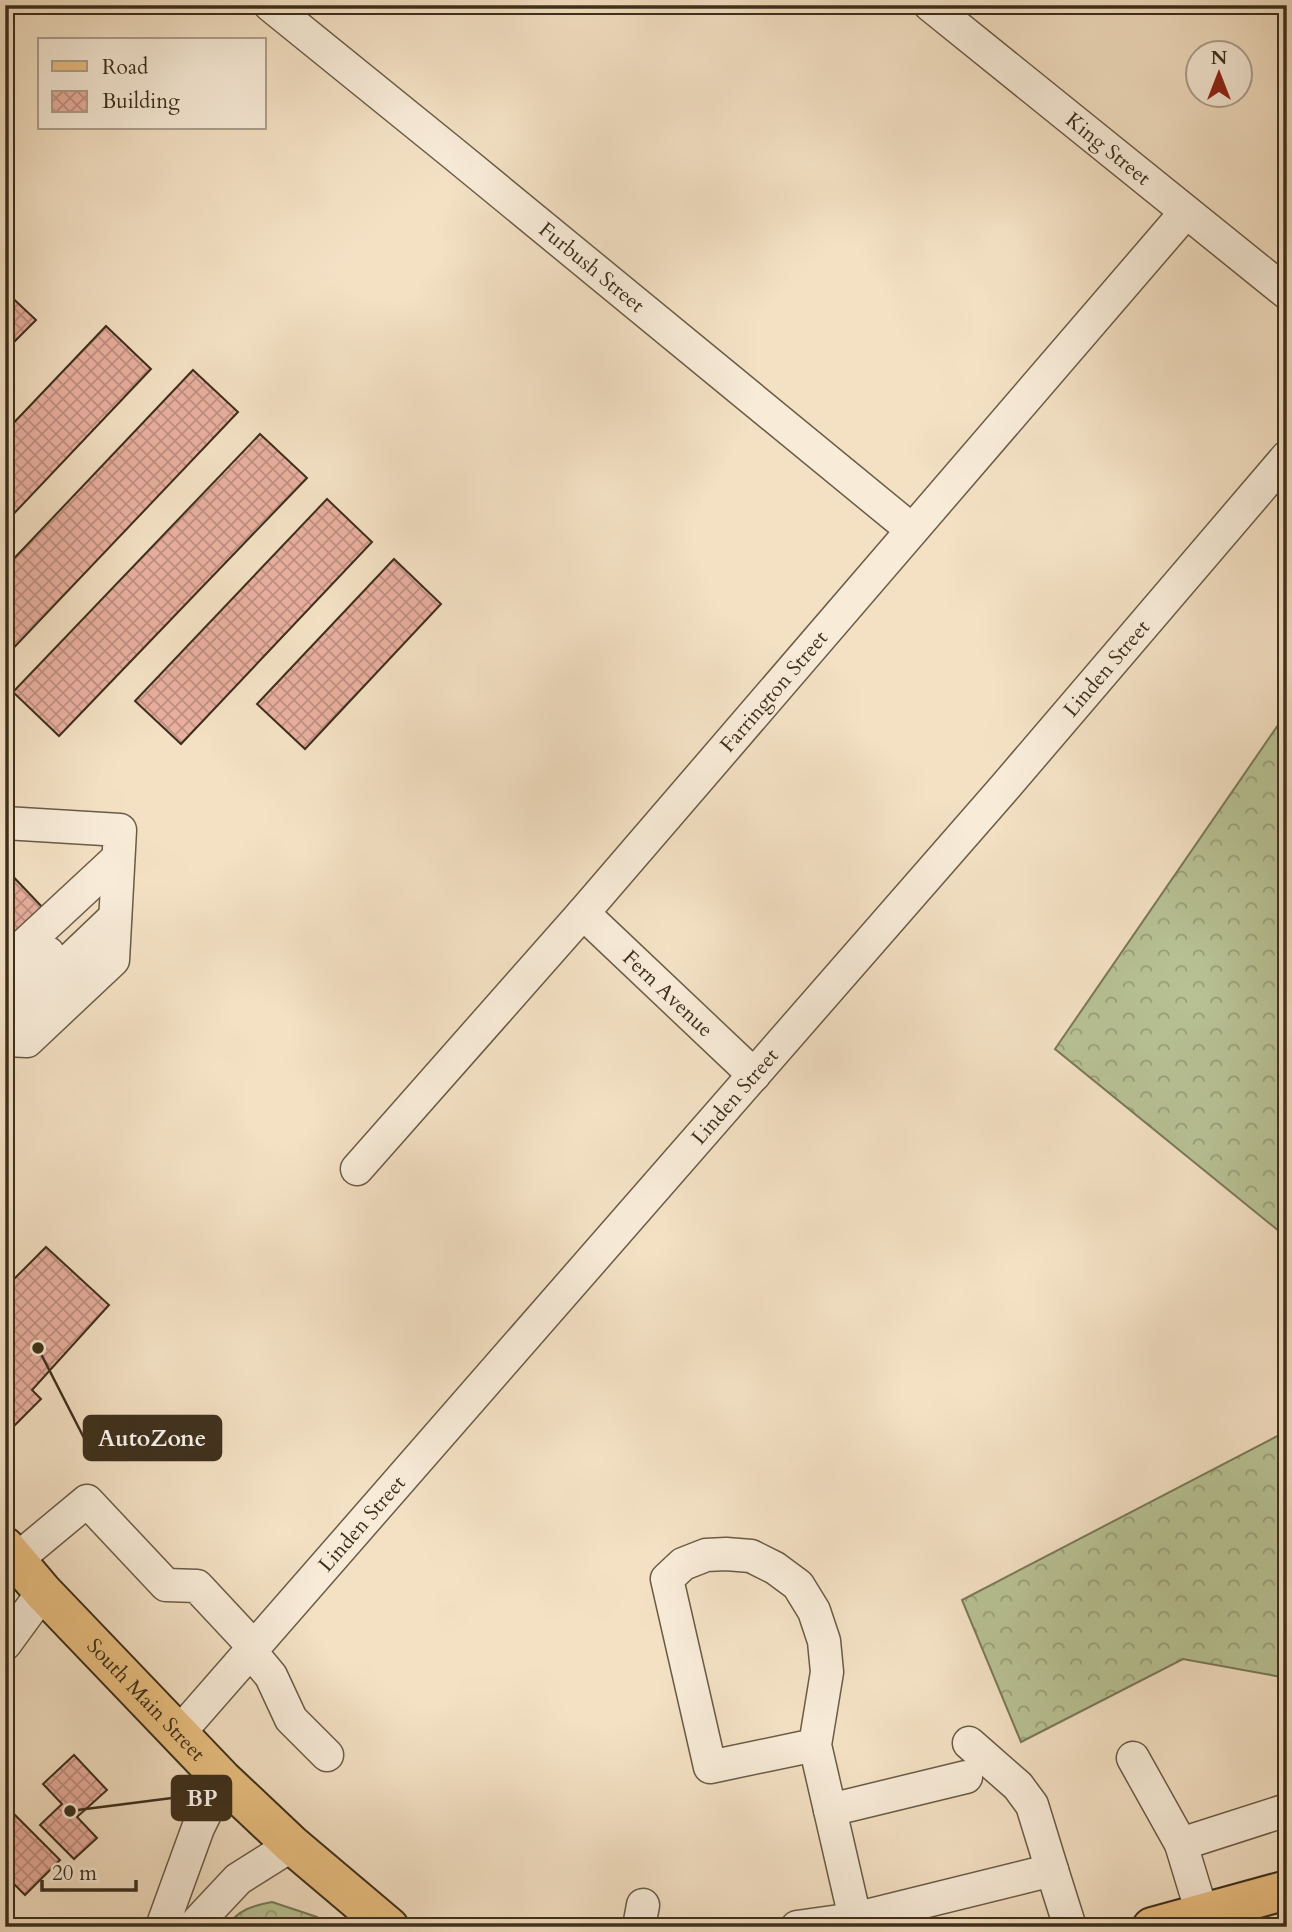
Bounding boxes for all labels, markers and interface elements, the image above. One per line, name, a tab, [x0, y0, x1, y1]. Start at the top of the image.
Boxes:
legend	[38, 38, 266, 130]
north arrow	[1184, 38, 1254, 108]
text: N	[1211, 45, 1228, 71]
text: Road	[102, 53, 148, 82]
text: Building	[102, 87, 180, 116]
street label: King Street	[1059, 106, 1157, 193]
street label: Furbush Street	[532, 215, 651, 320]
street label: Linden Street	[1057, 614, 1157, 723]
street label: Farrington Street	[714, 624, 835, 759]
street label: Fern Avenue	[616, 944, 719, 1044]
street label: Linden Street	[685, 1042, 786, 1151]
callout: AutoZone	[84, 1416, 221, 1460]
text: AutoZone	[98, 1423, 206, 1454]
street label: Linden Street	[312, 1469, 413, 1578]
street label: South Main Street	[80, 1632, 212, 1768]
callout: BP	[172, 1776, 231, 1820]
text: BP	[186, 1783, 218, 1814]
scale bar	[42, 1848, 136, 1892]
text: 20 m	[52, 1859, 97, 1888]

